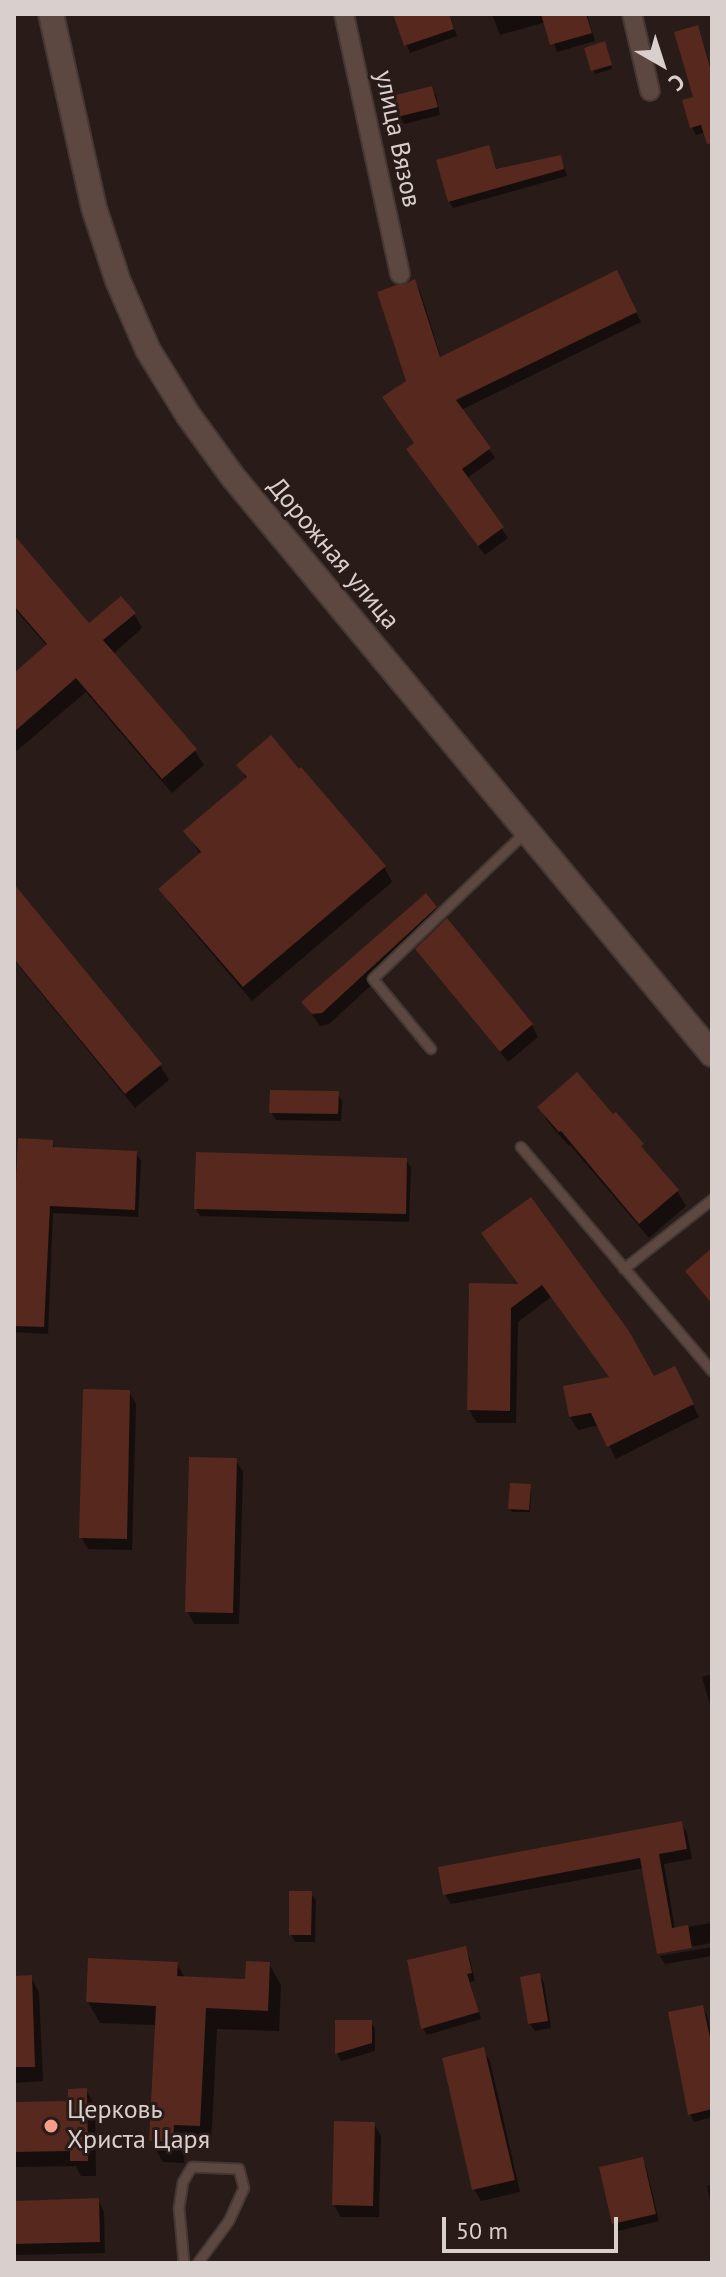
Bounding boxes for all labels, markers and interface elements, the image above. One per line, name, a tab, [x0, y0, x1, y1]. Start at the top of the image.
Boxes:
north arrow	[622, 24, 702, 104]
street label: улица Вязов	[367, 68, 427, 210]
text: С	[664, 68, 691, 97]
street label: Дорожная улица	[261, 472, 405, 636]
place label: Церковь Христа Царя	[67, 2095, 210, 2156]
marker: Церковь Христа Царя	[42, 2117, 60, 2135]
scale bar	[446, 2201, 622, 2251]
text: 50 m	[456, 2215, 508, 2246]

